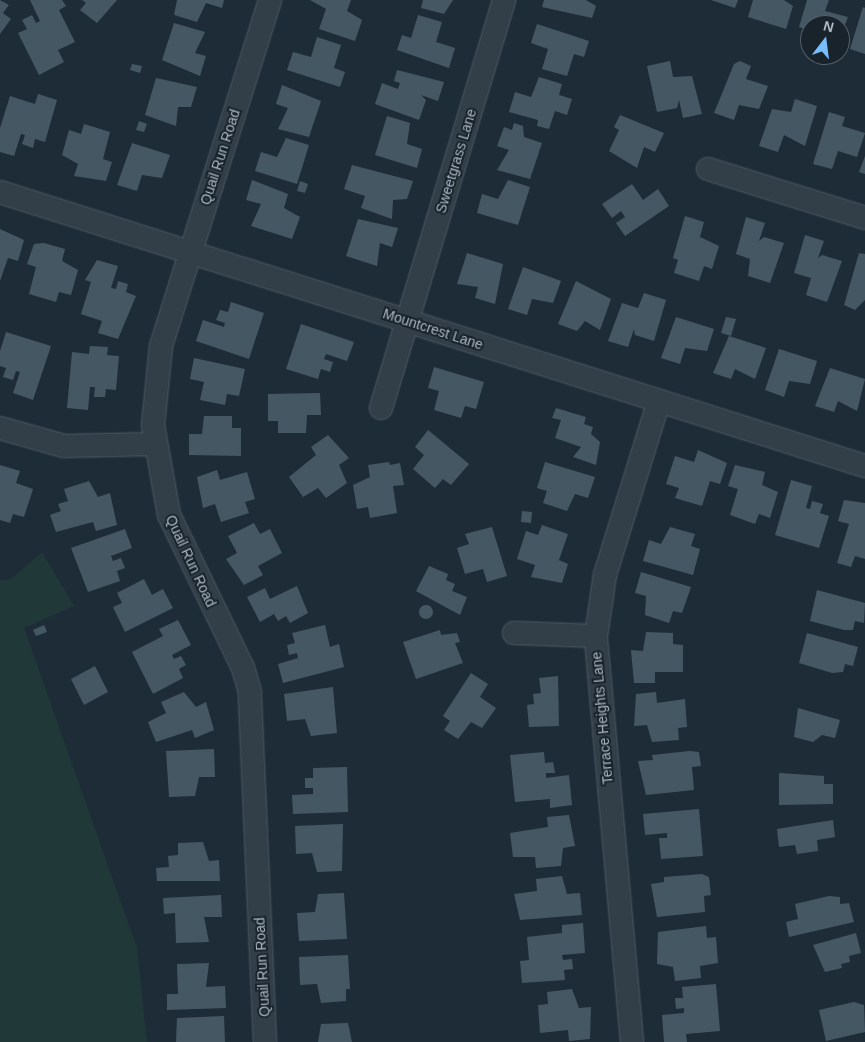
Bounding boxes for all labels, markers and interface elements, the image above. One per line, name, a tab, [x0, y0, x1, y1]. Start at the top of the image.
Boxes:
north arrow	[800, 15, 850, 65]
text: N	[822, 17, 836, 36]
street label: Quail Run Road	[197, 107, 243, 207]
street label: Sweetgrass Lane	[432, 107, 480, 215]
street label: Mountcrest Lane	[381, 305, 485, 353]
street label: Quail Run Road	[162, 512, 220, 610]
street label: Terrace Heights Lane	[588, 651, 616, 785]
street label: Quail Run Road	[251, 917, 273, 1017]

